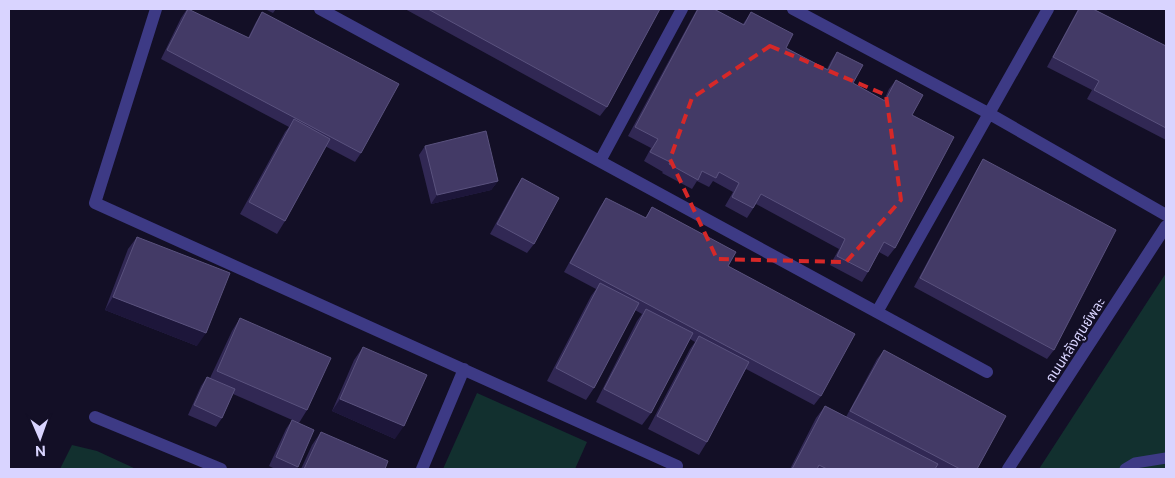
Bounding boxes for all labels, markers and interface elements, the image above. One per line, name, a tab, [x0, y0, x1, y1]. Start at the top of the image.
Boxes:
street label: ถนนหลังศูนย์พละ	[1042, 295, 1109, 386]
north arrow	[15, 413, 65, 463]
text: N	[35, 443, 46, 459]

